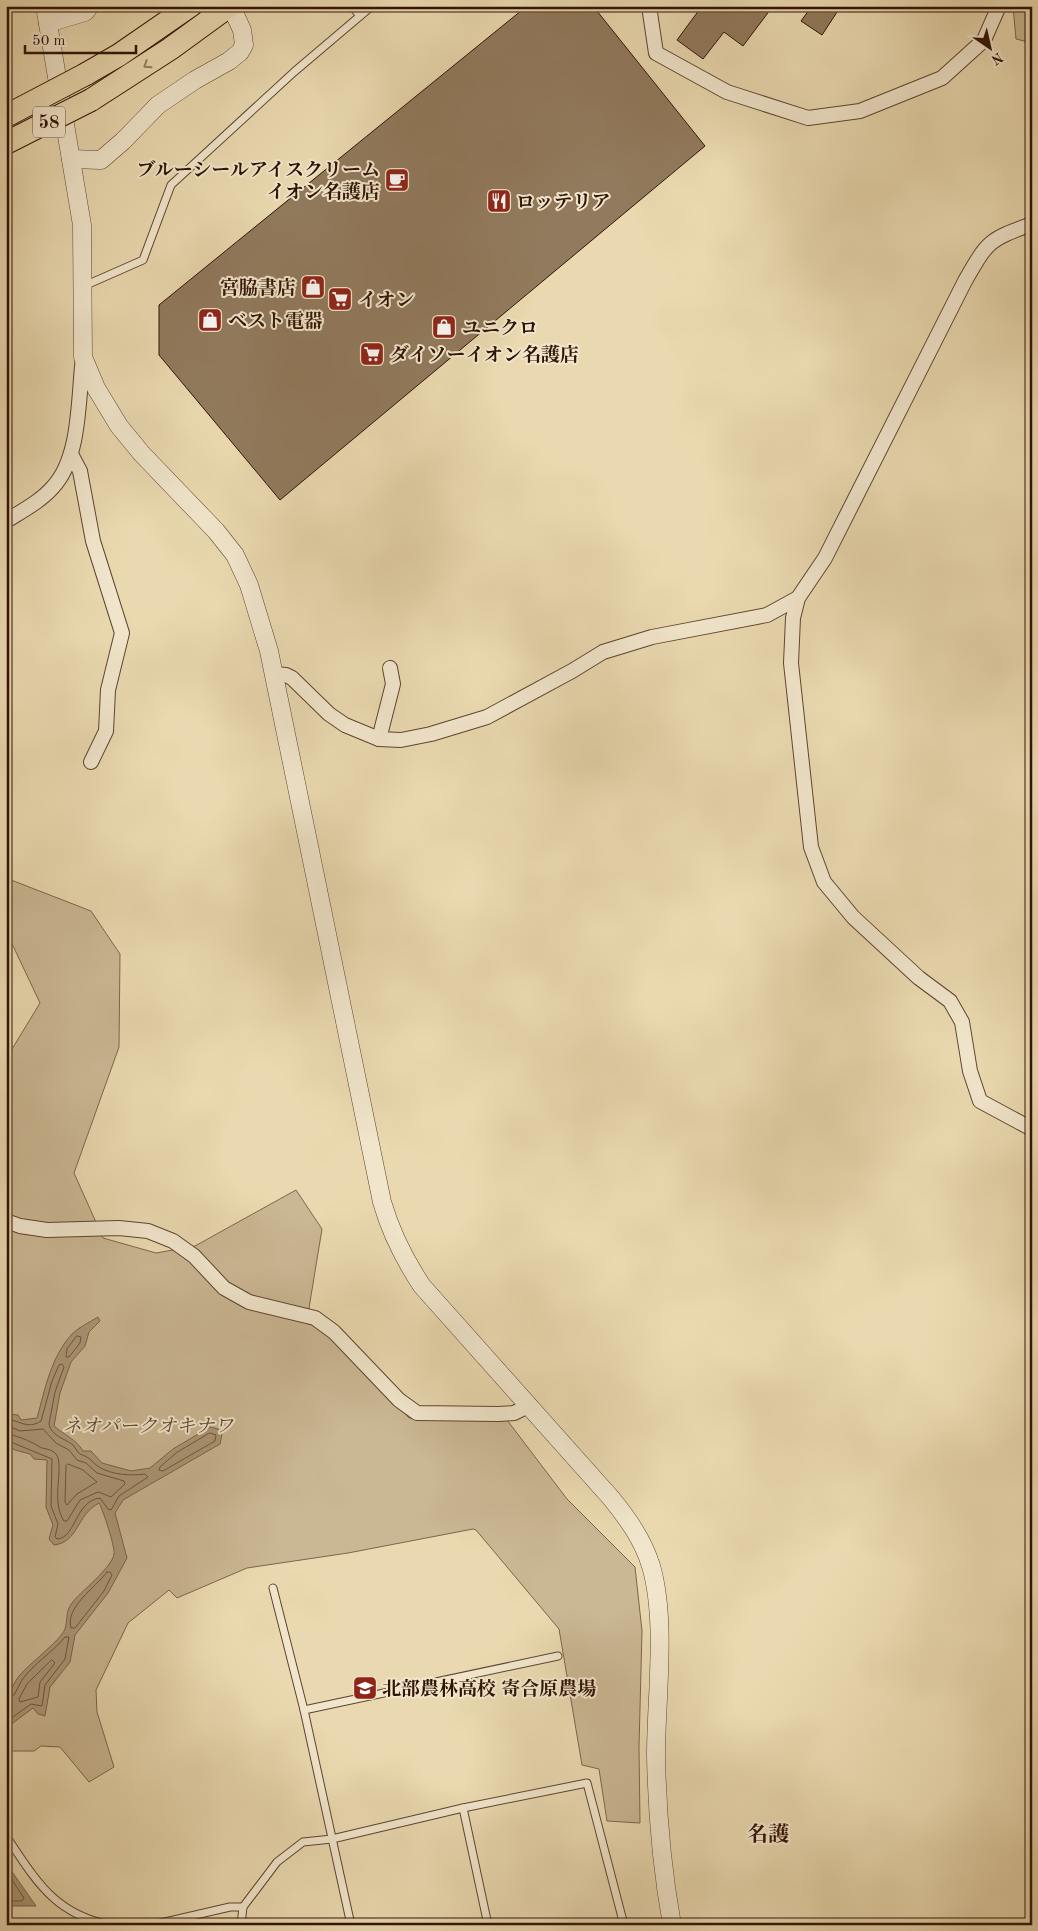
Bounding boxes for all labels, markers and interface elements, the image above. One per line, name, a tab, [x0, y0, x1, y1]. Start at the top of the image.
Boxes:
scale bar	[25, 22, 136, 54]
north arrow	[966, 22, 1016, 72]
text: 50 m	[32, 34, 66, 49]
text: N	[988, 49, 1005, 67]
one-way arrow	[143, 59, 152, 68]
road number: 58	[33, 106, 65, 138]
place label: ブルーシールアイスクリーム イオン名護店	[136, 160, 380, 203]
cafe icon: ブルーシールアイスクリーム イオン名護店	[384, 167, 410, 193]
restaurant icon: ロッテリア	[486, 188, 512, 214]
place label: ロッテリア	[516, 193, 611, 213]
shop icon: 宮脇書店	[300, 274, 326, 300]
place label: 宮脇書店	[220, 277, 296, 299]
supermarket icon: イオン	[327, 286, 353, 312]
place label: イオン	[358, 290, 414, 311]
shop icon: ベスト電器	[197, 307, 223, 333]
place label: ベスト電器	[228, 310, 323, 332]
shop icon: ユニクロ	[431, 314, 457, 340]
place label: ユニクロ	[462, 318, 538, 339]
supermarket icon: ダイソーイオン名護店	[359, 341, 385, 367]
place label: ダイソーイオン名護店	[390, 344, 579, 366]
park label: ネオパークオキナワ	[63, 1416, 234, 1437]
school or university icon: 北部農林高校 寄合原農場	[352, 1675, 378, 1701]
place label: 北部農林高校 寄合原農場	[382, 1678, 596, 1700]
district label: 名護	[747, 1823, 789, 1846]

